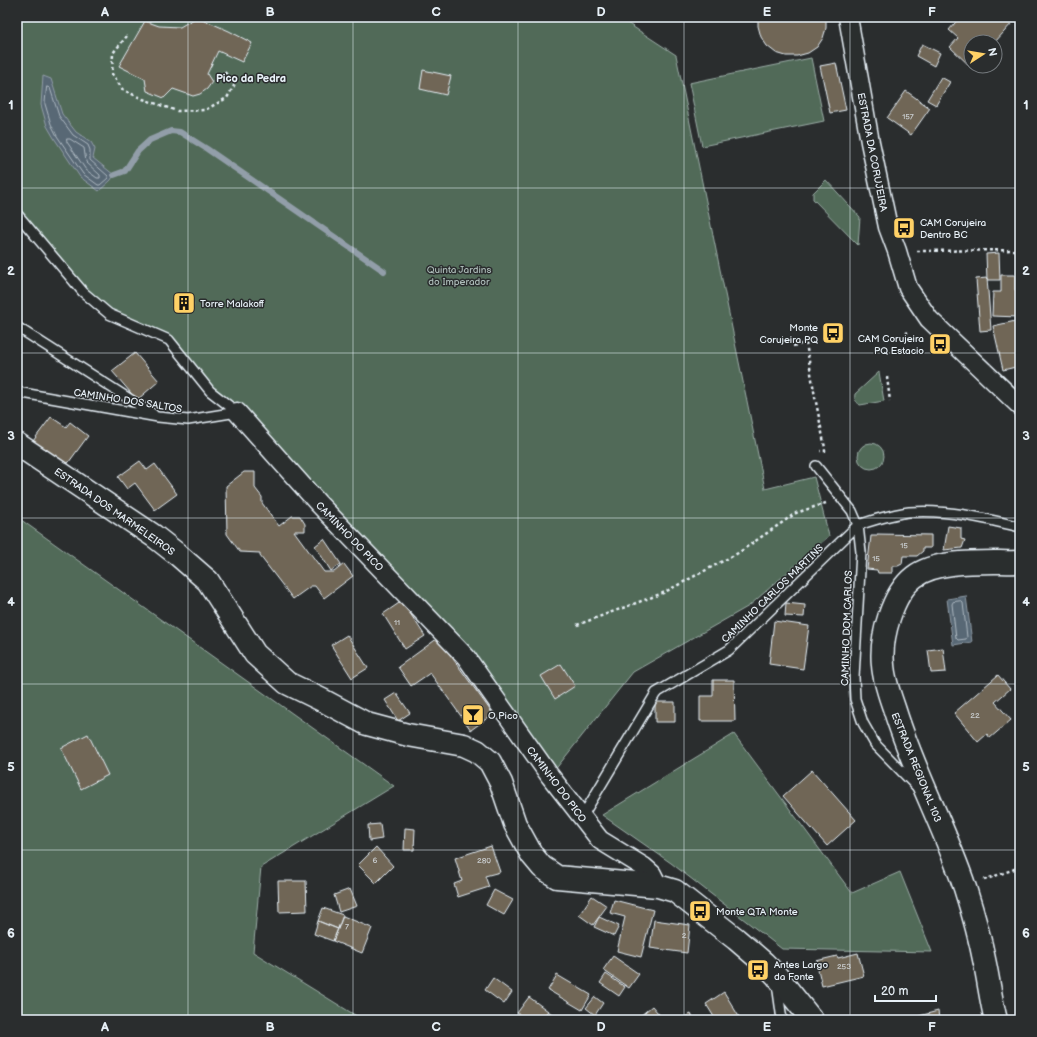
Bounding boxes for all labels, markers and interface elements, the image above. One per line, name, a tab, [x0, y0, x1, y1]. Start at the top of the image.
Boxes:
text: A	[100, 4, 109, 20]
text: B	[265, 4, 275, 20]
text: C	[431, 4, 441, 20]
text: D	[596, 4, 606, 20]
text: E	[763, 4, 772, 20]
text: F	[928, 4, 936, 20]
north arrow	[963, 34, 1003, 74]
text: N	[985, 47, 1000, 57]
district label: Pico da Pedra	[216, 72, 286, 85]
street label: ESTRADA DA CORUJEIRA	[855, 92, 890, 213]
text: 1	[8, 97, 14, 113]
text: 1	[1023, 97, 1029, 113]
house number: 157	[902, 112, 914, 121]
bus stop icon: CAM Corujeira Dentro BC	[891, 215, 917, 241]
place label: CAM Corujeira Dentro BC	[920, 217, 987, 241]
text: 2	[7, 263, 15, 279]
text: 2	[1022, 263, 1030, 279]
park label: Quinta Jardins do Imperador	[427, 264, 491, 288]
building icon: Torre Malakoff	[171, 290, 197, 316]
place label: Torre Malakoff	[200, 298, 265, 310]
bus stop icon: Monte Corujeira PQ	[820, 320, 846, 346]
place label: Monte Corujeira PQ	[760, 322, 818, 346]
bus stop icon: CAM Corujeira PQ Estacio	[927, 331, 953, 357]
place label: CAM Corujeira PQ Estacio	[858, 333, 924, 357]
street label: CAMINHO DOS SALTOS	[73, 386, 183, 415]
text: 3	[7, 428, 15, 444]
text: 3	[1022, 428, 1030, 444]
street label: ESTRADA DOS MARMELEIROS	[52, 466, 177, 558]
street label: CAMINHO DO PICO	[313, 500, 386, 574]
house number: 15	[900, 541, 908, 550]
street label: CAMINHO CARLOS MARTINS	[719, 542, 826, 646]
house number: 15	[872, 554, 880, 563]
street label: CAMINHO DOM CARLOS	[839, 570, 855, 686]
text: 4	[7, 594, 15, 610]
text: 4	[1022, 594, 1030, 610]
house number: 11	[394, 618, 400, 627]
bar icon: O Pico	[460, 702, 486, 728]
place label: O Pico	[488, 710, 518, 722]
street label: ESTRADA REGIONAL 103	[889, 711, 944, 824]
house number: 22	[970, 711, 980, 720]
street label: CAMINHO DO PICO	[524, 744, 589, 825]
text: 5	[7, 759, 15, 775]
text: 5	[1022, 759, 1030, 775]
house number: 6	[373, 856, 378, 865]
house number: 280	[477, 856, 491, 865]
bus stop icon: Monte QTA Monte	[687, 898, 713, 924]
place label: Monte QTA Monte	[716, 906, 798, 918]
house number: 7	[345, 922, 349, 931]
text: 6	[7, 925, 15, 941]
text: 6	[1022, 925, 1030, 941]
house number: 2	[682, 931, 687, 940]
bus stop icon: Antes Largo da Fonte	[745, 957, 771, 983]
place label: Antes Largo da Fonte	[774, 959, 828, 983]
house number: 253	[837, 962, 851, 971]
scale bar	[875, 977, 936, 1003]
text: 20 m	[881, 984, 908, 999]
text: A	[100, 1019, 109, 1035]
text: B	[265, 1019, 275, 1035]
text: C	[431, 1019, 441, 1035]
text: D	[596, 1019, 606, 1035]
text: E	[763, 1019, 772, 1035]
text: F	[928, 1019, 936, 1035]

